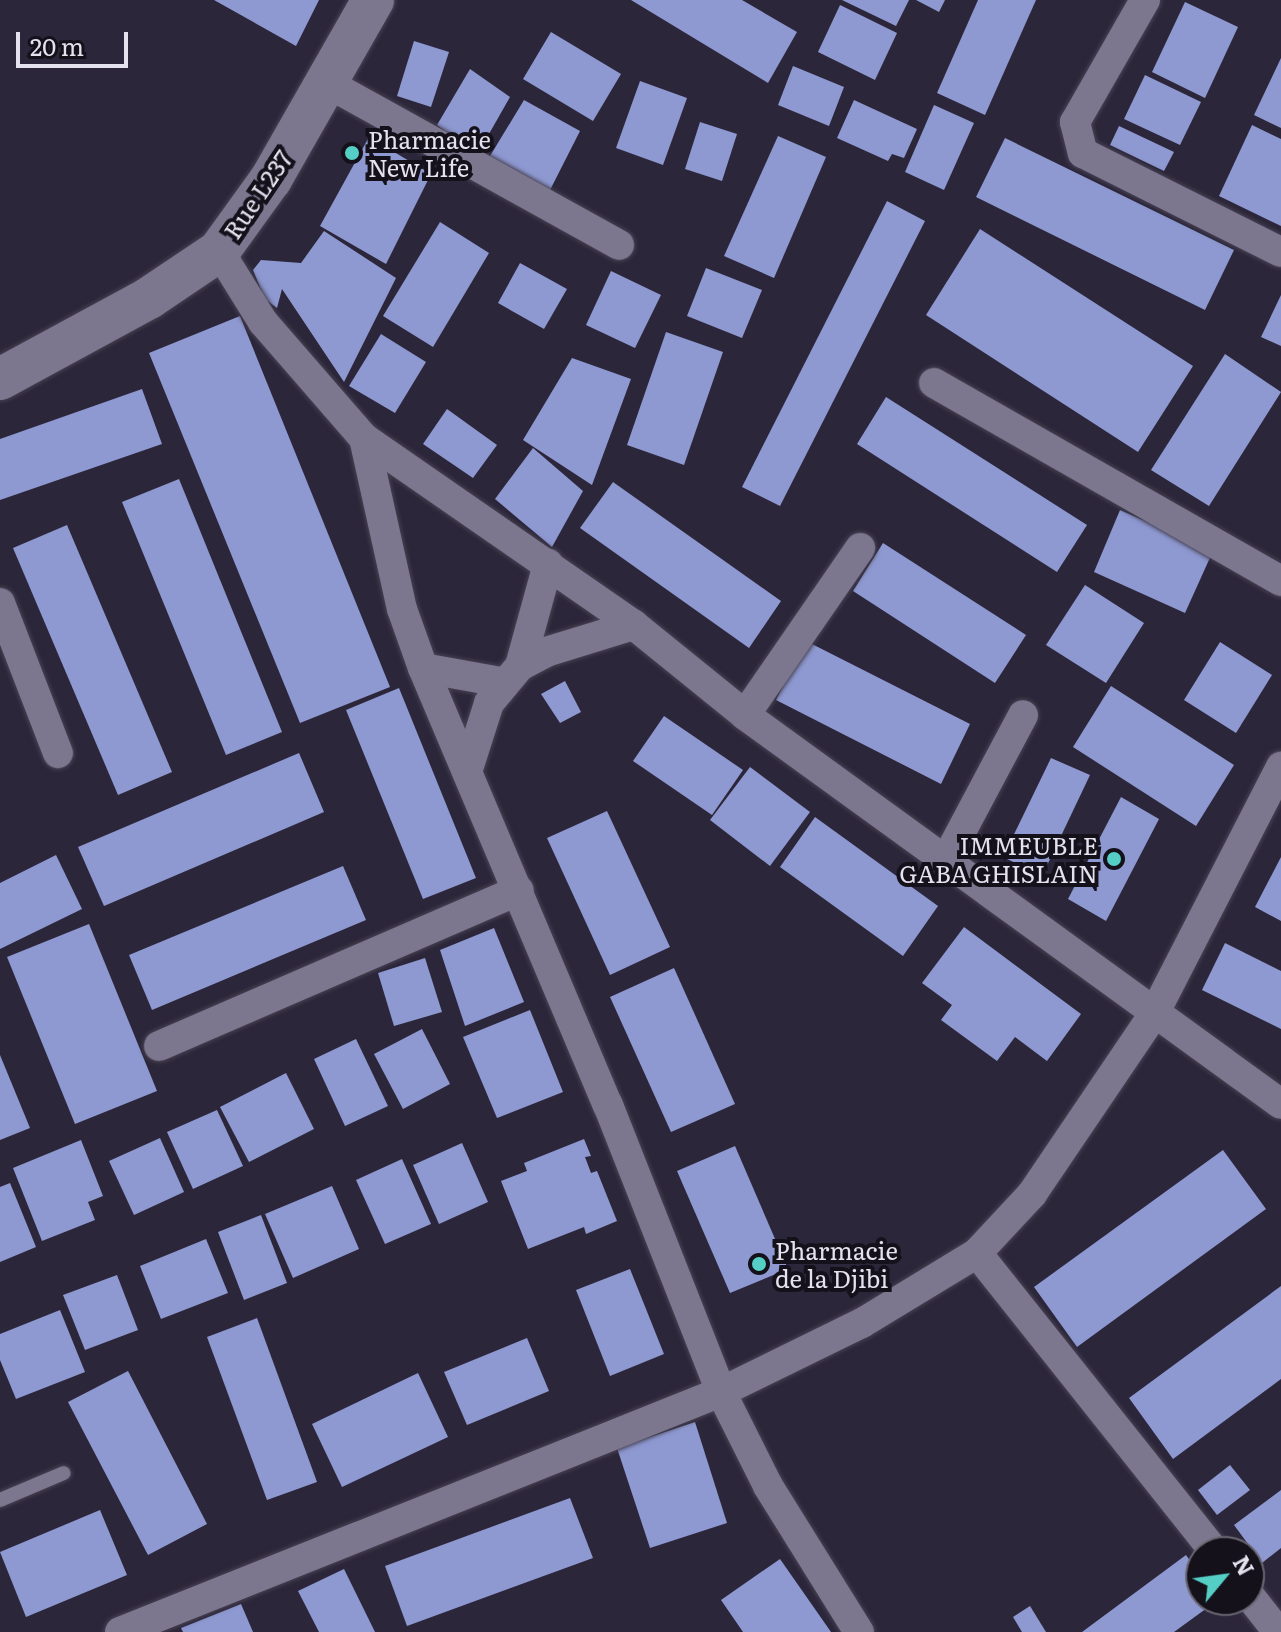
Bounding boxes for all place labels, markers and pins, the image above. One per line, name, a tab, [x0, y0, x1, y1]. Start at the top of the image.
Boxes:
place label: Pharmacie New Life	[368, 125, 491, 181]
marker: Pharmacie New Life	[343, 144, 361, 162]
place label: IMMEUBLE GABA GHISLAIN	[899, 831, 1098, 887]
marker: IMMEUBLE GABA GHISLAIN	[1105, 850, 1123, 868]
place label: Pharmacie de la Djibi	[775, 1236, 898, 1292]
marker: Pharmacie de la Djibi	[750, 1255, 768, 1273]

